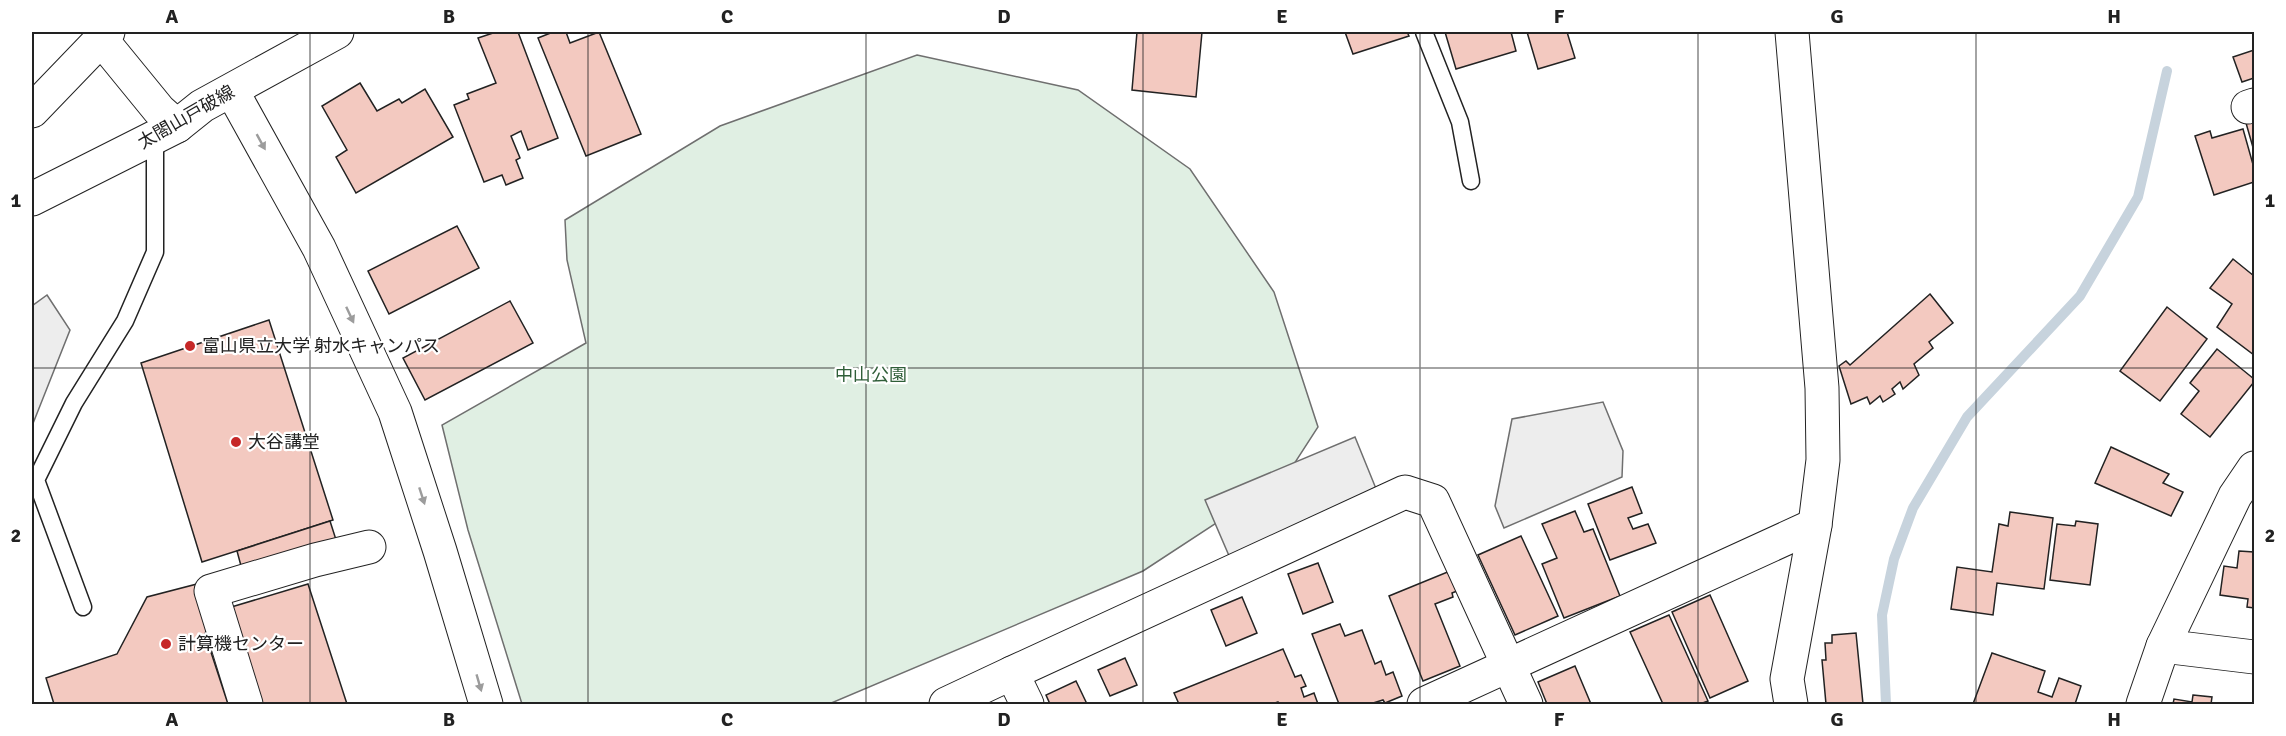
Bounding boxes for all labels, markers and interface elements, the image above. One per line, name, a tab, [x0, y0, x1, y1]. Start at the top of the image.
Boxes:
text: A	[166, 4, 179, 29]
text: B	[443, 4, 455, 29]
text: C	[721, 4, 733, 29]
text: D	[997, 4, 1011, 29]
text: E	[1276, 4, 1288, 29]
text: F	[1554, 4, 1565, 29]
text: G	[1830, 4, 1844, 29]
text: H	[2107, 4, 2121, 29]
street label: 太閤山戸破線	[134, 80, 238, 154]
one-way arrow	[256, 134, 266, 151]
text: 1	[11, 188, 22, 213]
text: 1	[2265, 188, 2276, 213]
one-way arrow	[346, 307, 355, 324]
place label: 富山県立大学 射水キャンパス	[202, 335, 440, 357]
marker: 富山県立大学 射水キャンパス	[183, 339, 197, 353]
park label: 中山公園	[835, 364, 907, 386]
place label: 大谷講堂	[248, 431, 320, 453]
marker: 大谷講堂	[229, 435, 243, 449]
one-way arrow	[418, 487, 428, 505]
text: 2	[11, 523, 21, 548]
text: 2	[2265, 523, 2275, 548]
place label: 計算機センター	[178, 633, 304, 655]
marker: 計算機センター	[159, 637, 173, 651]
one-way arrow	[475, 674, 484, 692]
text: A	[166, 707, 179, 732]
text: B	[443, 707, 455, 732]
text: C	[721, 707, 733, 732]
text: D	[997, 707, 1011, 732]
text: E	[1276, 707, 1288, 732]
text: F	[1554, 707, 1565, 732]
text: G	[1830, 707, 1844, 732]
text: H	[2107, 707, 2121, 732]

